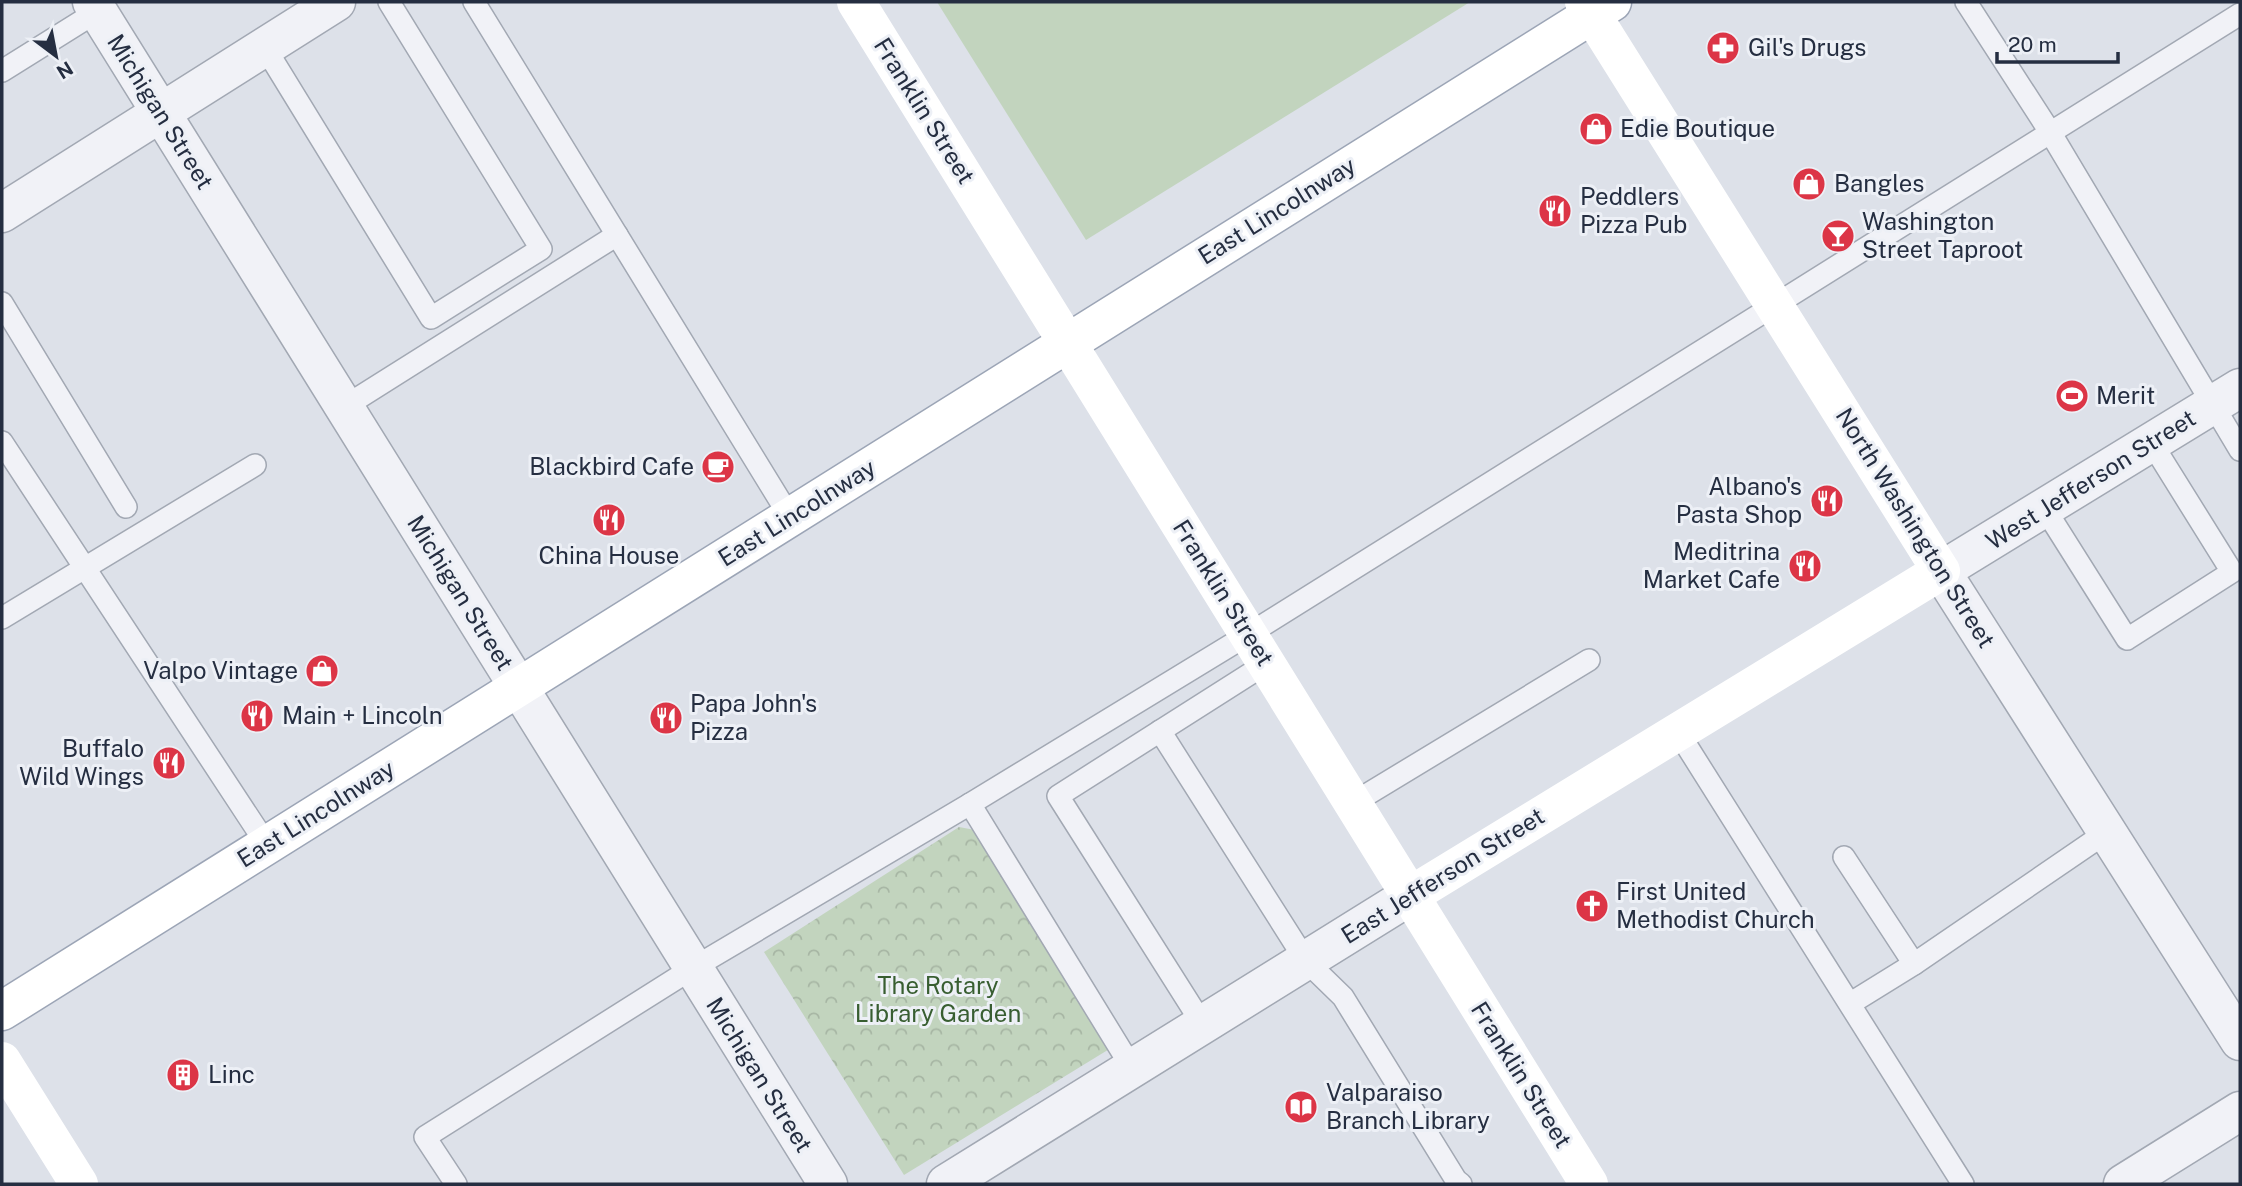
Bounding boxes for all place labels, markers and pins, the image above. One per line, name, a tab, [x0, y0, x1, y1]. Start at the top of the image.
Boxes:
pharmacy icon: Gil's Drugs	[1704, 29, 1742, 67]
place label: Gil's Drugs	[1748, 33, 1867, 61]
shop icon: Edie Boutique	[1577, 110, 1615, 148]
place label: Edie Boutique	[1620, 114, 1775, 142]
shop icon: Bangles	[1790, 165, 1828, 203]
place label: Bangles	[1834, 169, 1924, 197]
place label: Peddlers Pizza Pub	[1580, 182, 1687, 238]
restaurant icon: Peddlers Pizza Pub	[1536, 192, 1574, 230]
place label: Washington Street Taproot	[1862, 207, 2023, 263]
bar icon: Washington Street Taproot	[1819, 217, 1857, 255]
sports icon: Merit	[2053, 377, 2091, 415]
place label: Merit	[2096, 381, 2155, 409]
cafe icon: Blackbird Cafe	[699, 448, 737, 486]
place label: Blackbird Cafe	[529, 452, 694, 480]
place label: Albano's Pasta Shop	[1676, 472, 1802, 528]
restaurant icon: Albano's Pasta Shop	[1808, 482, 1846, 520]
restaurant icon: China House	[590, 501, 628, 539]
place label: Meditrina Market Cafe	[1643, 537, 1780, 593]
place label: China House	[539, 541, 679, 569]
restaurant icon: Meditrina Market Cafe	[1786, 547, 1824, 585]
shop icon: Valpo Vintage	[303, 652, 341, 690]
place label: Valpo Vintage	[143, 656, 298, 684]
place label: Papa John's Pizza	[690, 689, 817, 745]
restaurant icon: Main + Lincoln	[238, 697, 276, 735]
restaurant icon: Papa John's Pizza	[647, 699, 685, 737]
place label: Main + Lincoln	[282, 701, 443, 729]
place label: Buffalo Wild Wings	[19, 734, 144, 790]
restaurant icon: Buffalo Wild Wings	[150, 744, 188, 782]
place label: First United Methodist Church	[1616, 877, 1815, 933]
church icon: First United Methodist Church	[1573, 887, 1611, 925]
building icon: Linc	[164, 1056, 202, 1094]
place label: Linc	[208, 1060, 255, 1088]
place label: Valparaiso Branch Library	[1326, 1078, 1490, 1134]
library icon: Valparaiso Branch Library	[1282, 1088, 1320, 1126]

